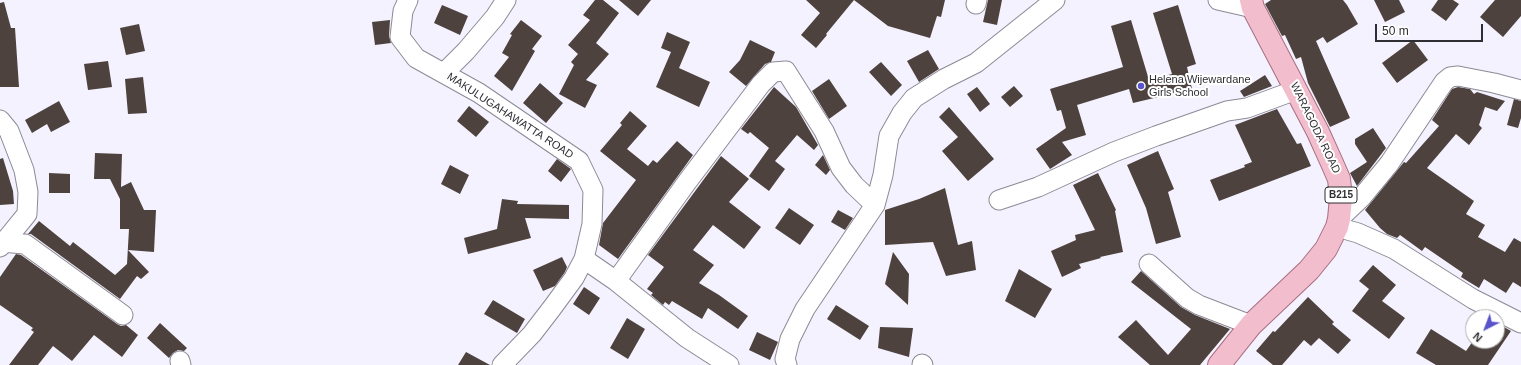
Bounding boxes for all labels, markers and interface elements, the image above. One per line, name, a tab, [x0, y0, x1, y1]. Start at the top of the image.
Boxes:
scale bar	[1377, 16, 1485, 42]
text: 50 m	[1382, 24, 1409, 38]
street label: MAKULUGAHAWATTA ROAD	[444, 70, 576, 162]
place label: Helena Wijewardane Girls School	[1149, 73, 1250, 99]
street label: WARAGODA ROAD	[1287, 80, 1343, 176]
marker: Helena Wijewardane Girls School	[1136, 81, 1146, 91]
road number: B215	[1325, 187, 1357, 203]
north arrow	[1465, 309, 1505, 349]
text: N	[1471, 330, 1485, 344]

